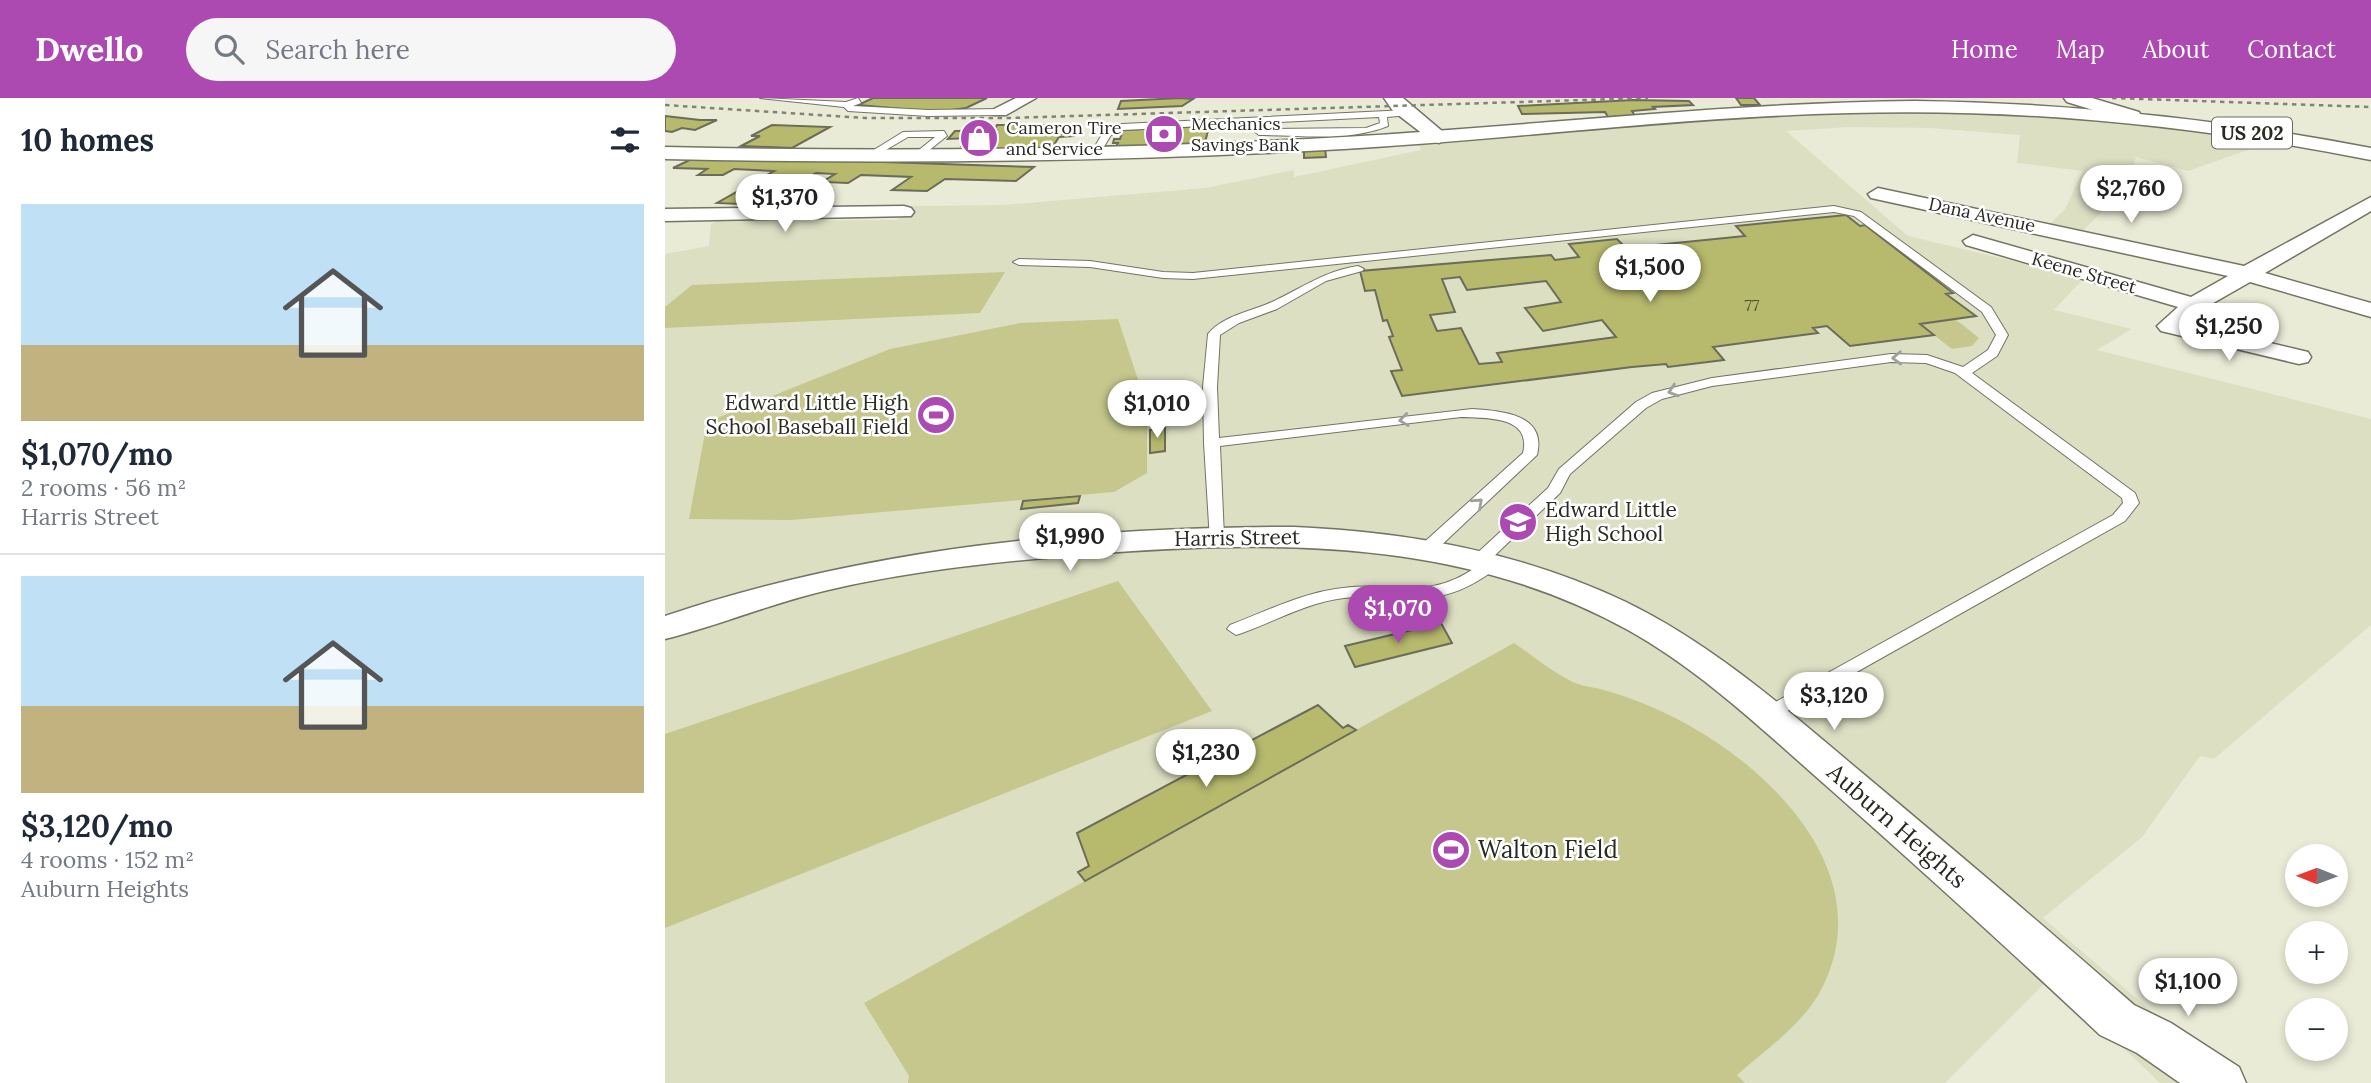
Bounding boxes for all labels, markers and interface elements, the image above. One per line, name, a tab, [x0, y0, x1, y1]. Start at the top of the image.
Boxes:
search box	[186, 18, 676, 81]
text: Dwello	[35, 28, 144, 70]
icon: search	[210, 30, 248, 68]
text: Search here	[266, 33, 410, 66]
text: Home	[1951, 34, 2018, 65]
text: Map	[2056, 34, 2105, 65]
text: About	[2143, 34, 2209, 65]
text: Contact	[2247, 34, 2336, 65]
place label: Mechanics Savings Bank	[1191, 112, 1300, 156]
bank icon: Mechanics Savings Bank	[1143, 113, 1185, 155]
place label: Cameron Tire and Service	[1006, 116, 1122, 160]
shop icon: Cameron Tire and Service	[958, 117, 1000, 159]
road number: US 202	[2212, 118, 2292, 148]
text: 10 homes	[21, 121, 154, 159]
icon: filters	[606, 121, 644, 159]
pin: $2,760	[2074, 166, 2188, 225]
text: $2,760	[2096, 173, 2166, 202]
pin: $1,370	[728, 174, 842, 234]
text: $1,370	[752, 182, 818, 211]
street label: Dana Avenue	[1927, 192, 2038, 237]
pin: $1,500	[1593, 244, 1707, 304]
street label: Keene Street	[2029, 247, 2139, 298]
icon: home	[270, 250, 396, 376]
text: $1,500	[1615, 252, 1685, 281]
house number: 77	[1745, 295, 1760, 315]
pin: $1,250	[2172, 303, 2286, 363]
text: $1,250	[2195, 311, 2263, 340]
one-way arrow	[1892, 351, 1903, 366]
pin: $1,010	[1100, 380, 1214, 440]
one-way arrow	[1667, 383, 1679, 397]
text: $1,010	[1124, 388, 1190, 417]
place label: Edward Little High School Baseball Field	[706, 389, 909, 440]
sports icon: Edward Little High School Baseball Field	[915, 394, 957, 436]
one-way arrow	[1399, 413, 1410, 428]
text: $1,070/mo	[21, 435, 173, 473]
text: 2 rooms · 56 m²	[21, 473, 186, 502]
place label: Edward Little High School	[1545, 496, 1677, 547]
one-way arrow	[1470, 499, 1483, 511]
school or university icon: Edward Little High School	[1497, 501, 1539, 543]
text: Harris Street	[21, 502, 159, 531]
pin: $1,990	[1013, 514, 1127, 573]
text: $1,990	[1035, 521, 1105, 550]
street label: Harris Street	[1174, 523, 1301, 552]
pin: $1,070	[1341, 586, 1455, 645]
text: $1,070	[1364, 593, 1432, 622]
icon: home	[270, 622, 396, 748]
pin: $3,120	[1777, 672, 1891, 732]
text: $3,120	[1800, 680, 1868, 709]
pin: $1,230	[1149, 730, 1263, 789]
text: $1,230	[1172, 737, 1240, 766]
street label: Auburn Heights	[1820, 756, 1974, 895]
text: $3,120/mo	[21, 807, 173, 845]
sports icon: Walton Field	[1430, 829, 1472, 871]
place label: Walton Field	[1478, 834, 1618, 865]
north arrow	[2285, 844, 2349, 906]
map controls	[2285, 844, 2348, 1061]
text: 4 rooms · 152 m²	[21, 845, 194, 874]
text: Auburn Heights	[21, 874, 189, 903]
button: +	[2285, 921, 2348, 984]
pin: $1,100	[2131, 958, 2245, 1018]
text: $1,100	[2154, 966, 2222, 995]
button: −	[2285, 998, 2348, 1061]

